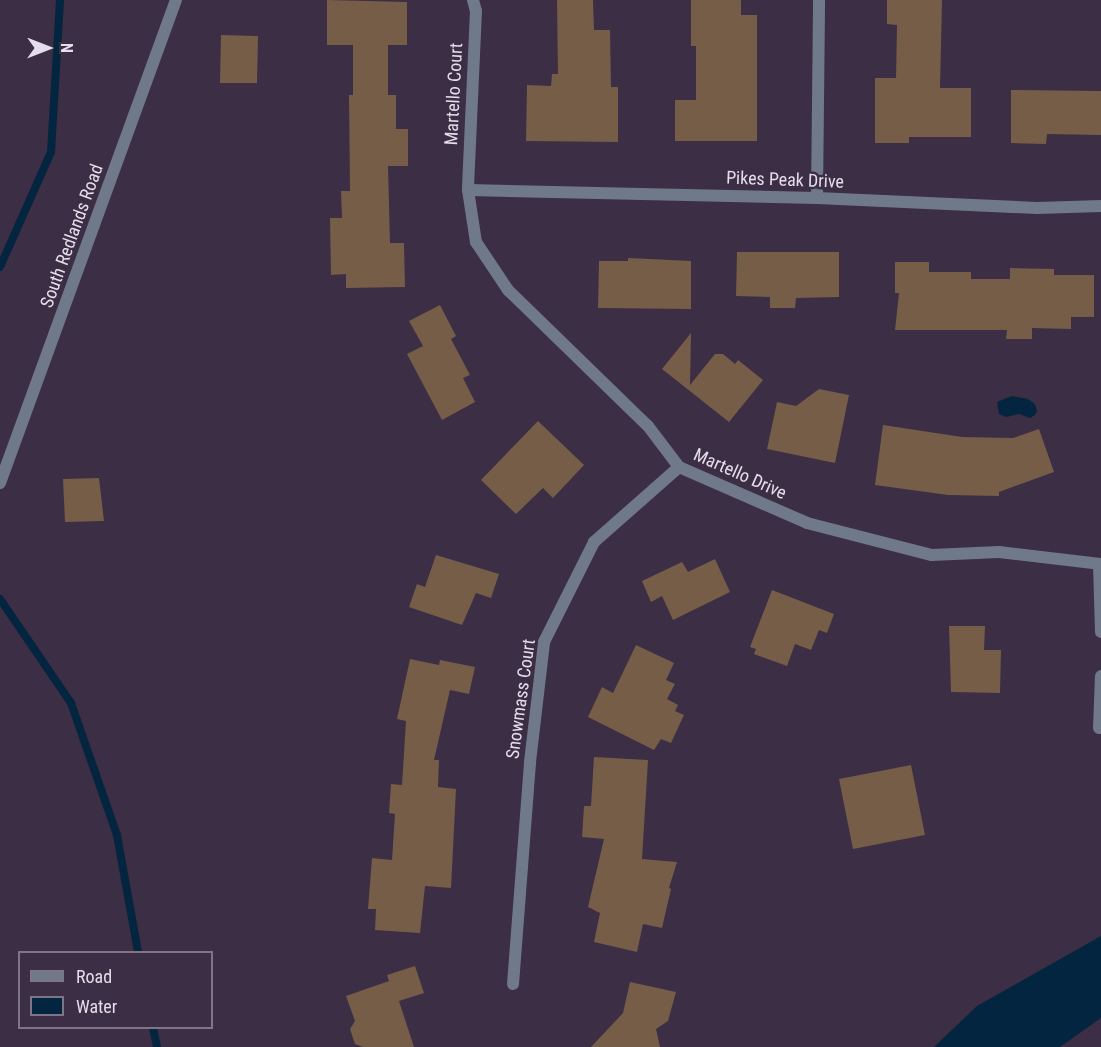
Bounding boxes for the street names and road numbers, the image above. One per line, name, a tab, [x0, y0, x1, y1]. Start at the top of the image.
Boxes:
street label: Martello Court	[441, 42, 467, 146]
street label: South Redlands Road	[36, 161, 108, 311]
street label: Pikes Peak Drive	[726, 167, 844, 193]
street label: Martello Drive	[690, 444, 790, 504]
street label: Snowmass Court	[502, 638, 540, 760]

